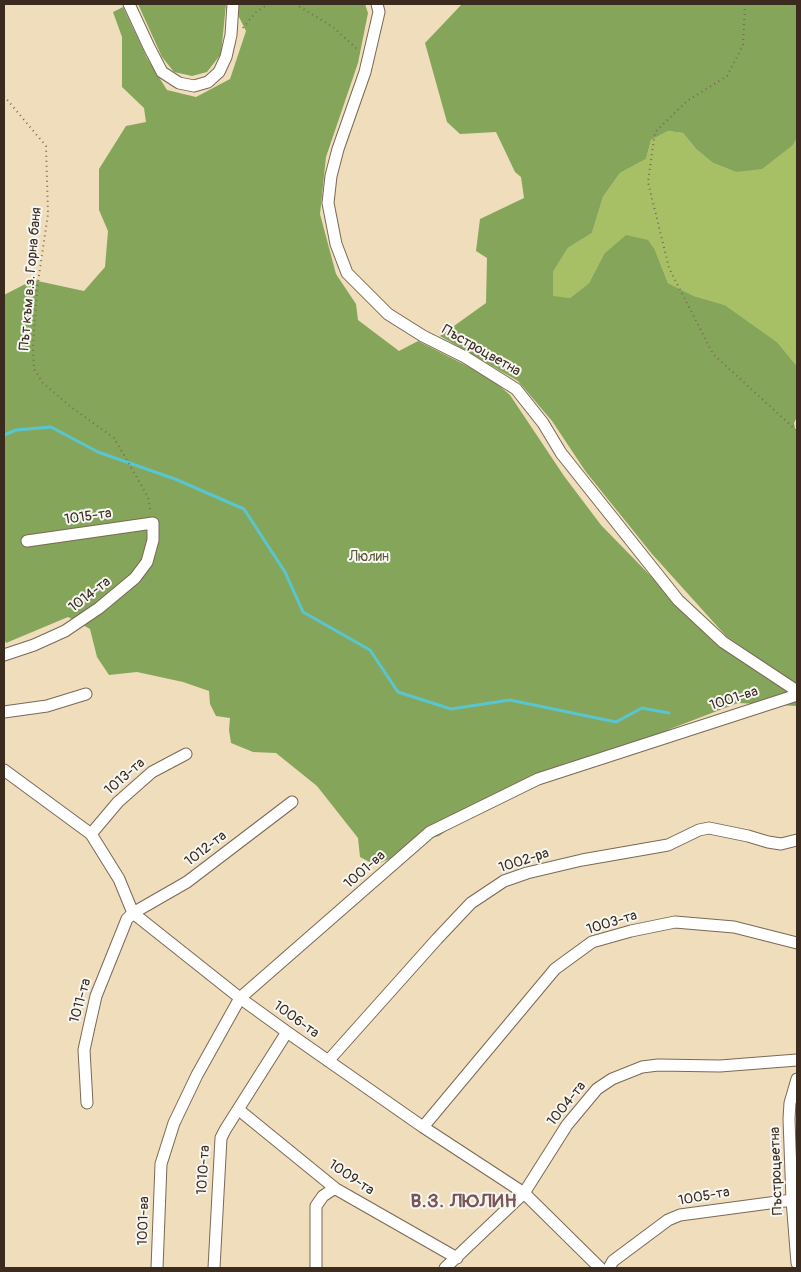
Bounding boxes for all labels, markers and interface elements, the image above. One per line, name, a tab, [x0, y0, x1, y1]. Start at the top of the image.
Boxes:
street label: Път към в.з. Горна баня	[16, 207, 46, 351]
street label: Пъстроцветна	[439, 322, 523, 380]
street label: 1015-та	[63, 505, 113, 529]
park label: Люлин	[349, 549, 389, 565]
street label: 1014-та	[66, 574, 114, 616]
street label: 1001-ва	[708, 683, 760, 715]
street label: 1013-та	[101, 755, 149, 799]
street label: 1012-та	[182, 828, 230, 870]
street label: 1002-ра	[497, 845, 551, 877]
street label: 1001-ва	[341, 847, 389, 893]
street label: 1003-та	[585, 907, 639, 939]
street label: 1011-та	[67, 977, 95, 1025]
street label: 1006-та	[270, 998, 322, 1042]
street label: 1004-та	[544, 1078, 590, 1130]
street label: Пъстроцветна	[767, 1127, 787, 1215]
street label: 1010-та	[194, 1145, 214, 1195]
street label: 1009-та	[325, 1157, 377, 1199]
street label: 1005-та	[677, 1184, 731, 1210]
district label: В.З. ЛЮЛИН	[409, 1191, 519, 1213]
street label: 1001-ва	[135, 1196, 153, 1246]

